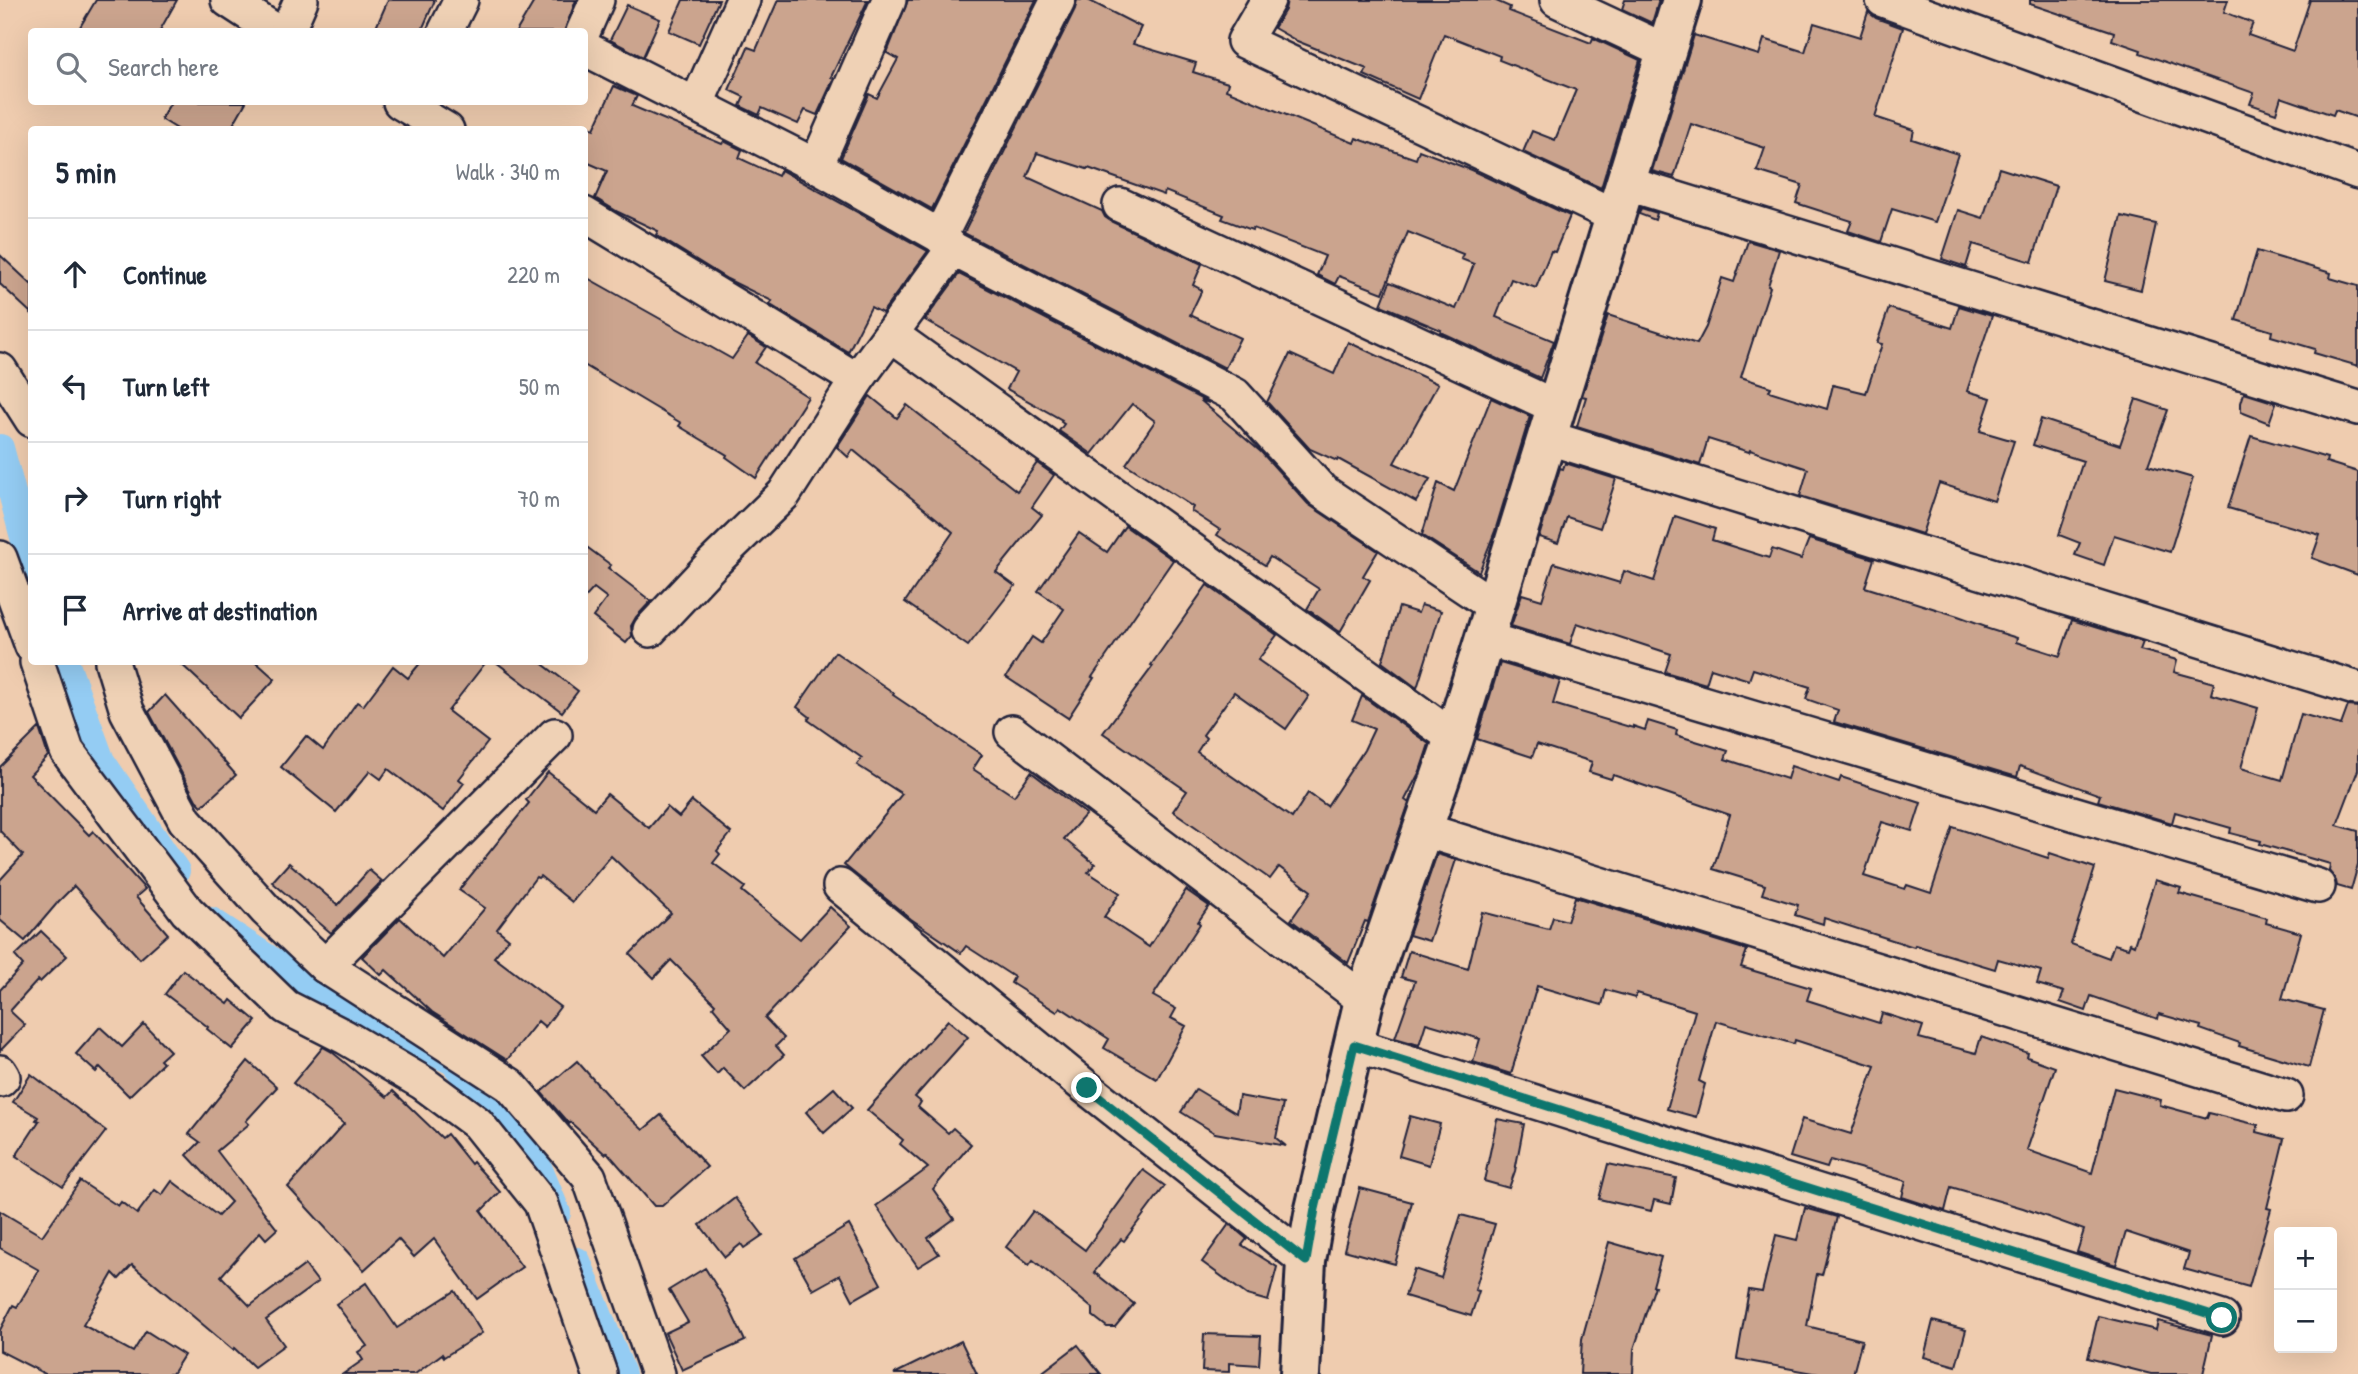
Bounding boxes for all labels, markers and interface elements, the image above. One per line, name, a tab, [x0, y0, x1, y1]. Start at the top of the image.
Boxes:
search box	[28, 28, 588, 105]
icon: search	[52, 48, 90, 86]
text: Search here	[108, 49, 219, 84]
text: 5 min	[56, 152, 116, 192]
text: Walk · 340 m	[456, 156, 560, 187]
icon: ahead	[56, 255, 94, 293]
text: Continue	[123, 257, 207, 292]
text: 220 m	[507, 259, 560, 290]
icon: left	[56, 367, 94, 405]
text: Turn left	[123, 369, 209, 404]
text: 50 m	[519, 371, 560, 402]
icon: right	[56, 479, 94, 517]
text: Turn right	[123, 481, 221, 516]
text: 70 m	[517, 483, 560, 514]
icon: arrive	[56, 591, 94, 629]
text: Arrive at destination	[123, 593, 318, 628]
route end	[1071, 1072, 1102, 1103]
map controls	[2274, 1227, 2337, 1353]
button: +	[2274, 1227, 2337, 1290]
button: −	[2274, 1290, 2337, 1353]
route start	[2206, 1302, 2237, 1333]

